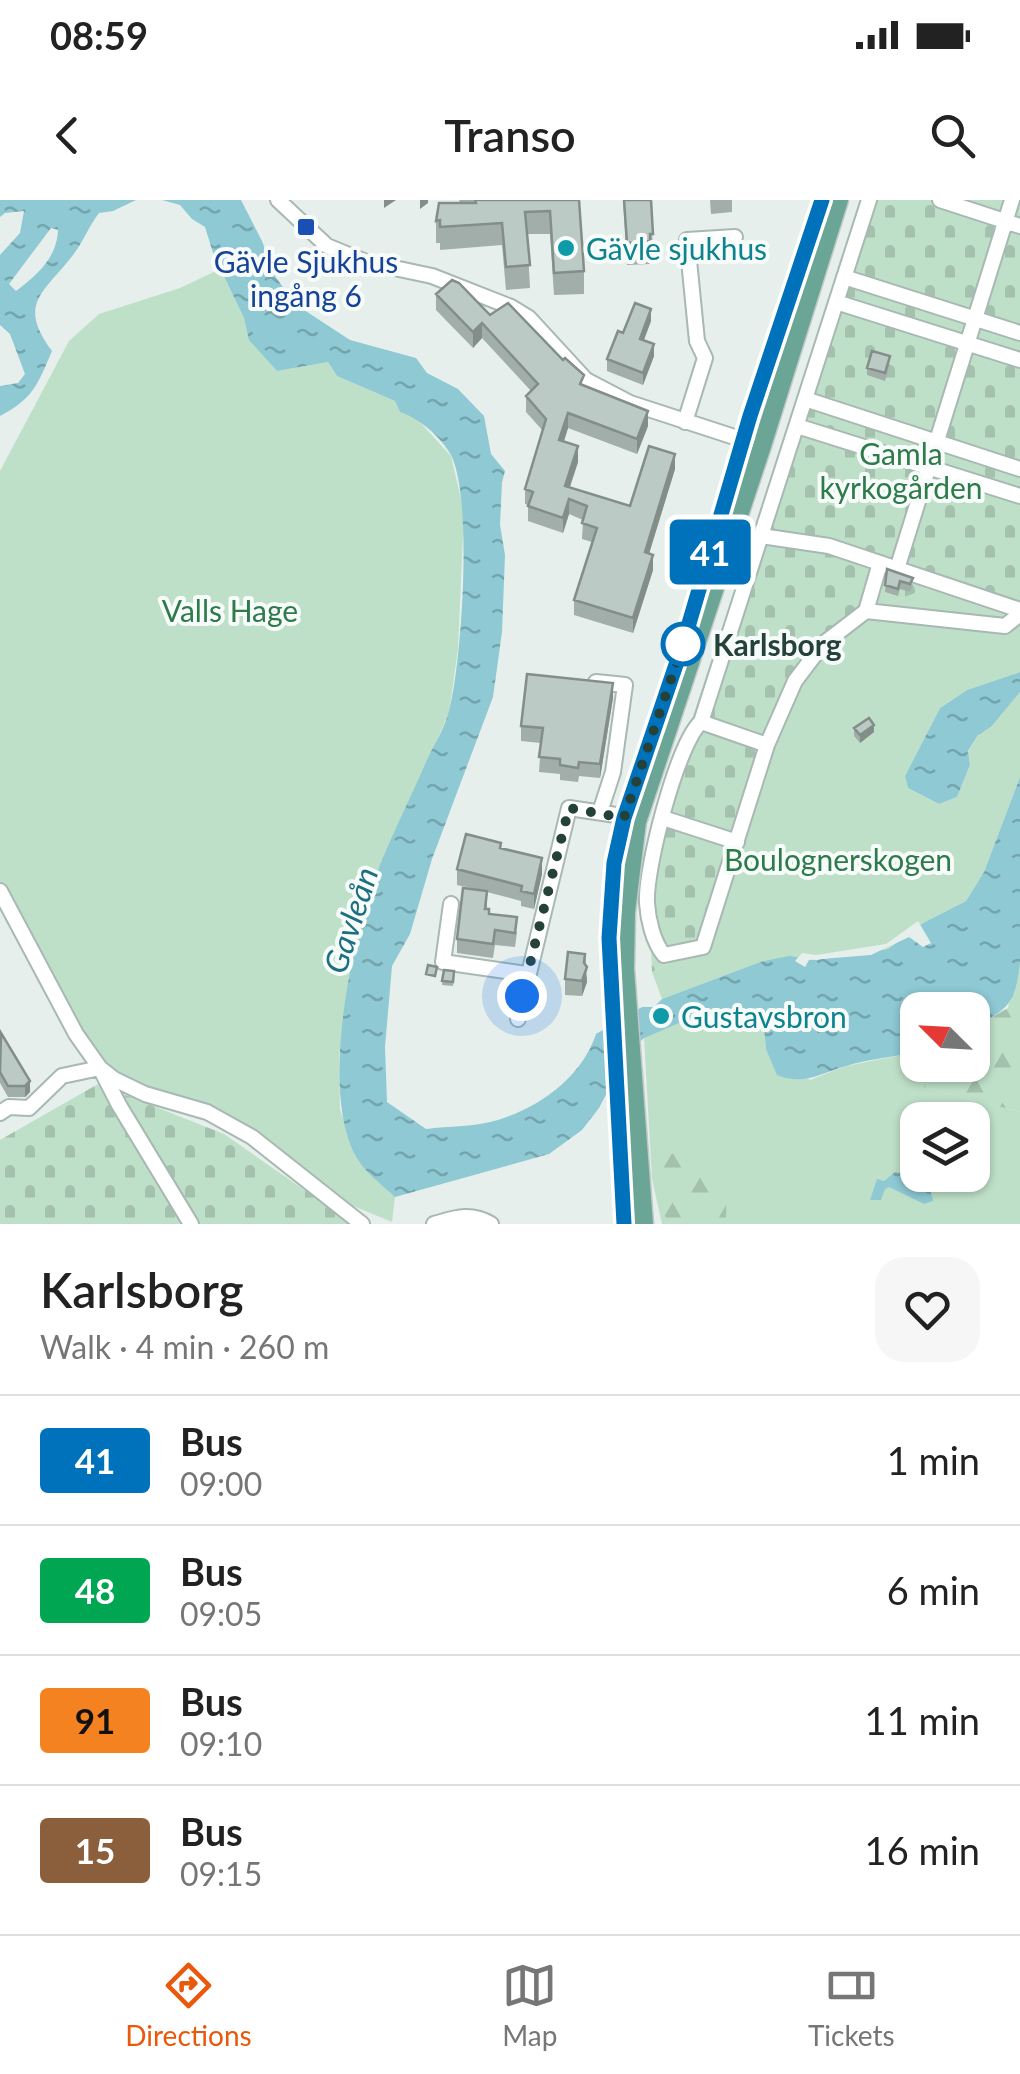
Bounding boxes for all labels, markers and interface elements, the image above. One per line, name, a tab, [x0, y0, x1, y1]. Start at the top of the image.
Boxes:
text: 08:59	[50, 12, 148, 58]
icon: back	[40, 108, 95, 163]
text: Transo	[444, 108, 576, 162]
icon: search	[925, 108, 980, 163]
marker: Gävle Sjukhus ingång 6	[295, 216, 317, 238]
place label: Gävle sjukhus	[586, 230, 767, 266]
marker: Gävle sjukhus	[555, 237, 577, 259]
place label: Gävle Sjukhus ingång 6	[214, 243, 398, 313]
park label: Gamla kyrkogården	[819, 435, 983, 505]
line badge: 41	[665, 520, 755, 584]
text: 41	[690, 531, 730, 573]
park label: Valls Hage	[162, 592, 298, 628]
marker: Karlsborg	[662, 623, 704, 665]
place label: Karlsborg	[713, 626, 842, 662]
park label: Boulognerskogen	[724, 841, 952, 877]
water label: Gavleån	[315, 862, 385, 978]
your location	[497, 971, 547, 1021]
north arrow	[900, 992, 990, 1082]
map controls	[900, 992, 990, 1192]
place label: Gustavsbron	[681, 998, 847, 1034]
marker: Gustavsbron	[650, 1005, 672, 1027]
button: layers	[900, 1102, 990, 1192]
button: heart	[875, 1257, 980, 1362]
text: Karlsborg	[40, 1261, 244, 1318]
text: Walk · 4 min · 260 m	[40, 1327, 329, 1366]
text: Bus	[180, 1418, 243, 1464]
text: 1 min	[887, 1437, 980, 1483]
text: 41	[75, 1439, 115, 1481]
text: 09:00	[180, 1464, 262, 1503]
text: Bus	[180, 1548, 243, 1594]
text: 6 min	[887, 1567, 980, 1613]
text: 48	[75, 1569, 115, 1611]
text: 09:05	[180, 1594, 262, 1633]
text: Bus	[180, 1678, 243, 1724]
text: 11 min	[865, 1697, 980, 1743]
text: 91	[75, 1699, 115, 1741]
text: 09:10	[180, 1724, 262, 1763]
text: Bus	[180, 1808, 243, 1854]
text: 16 min	[865, 1827, 980, 1873]
text: 15	[75, 1829, 115, 1871]
text: 09:15	[180, 1854, 262, 1893]
tab: Directions	[125, 1958, 252, 2052]
tab: Map	[502, 1958, 557, 2052]
tab: Tickets	[808, 1958, 895, 2052]

